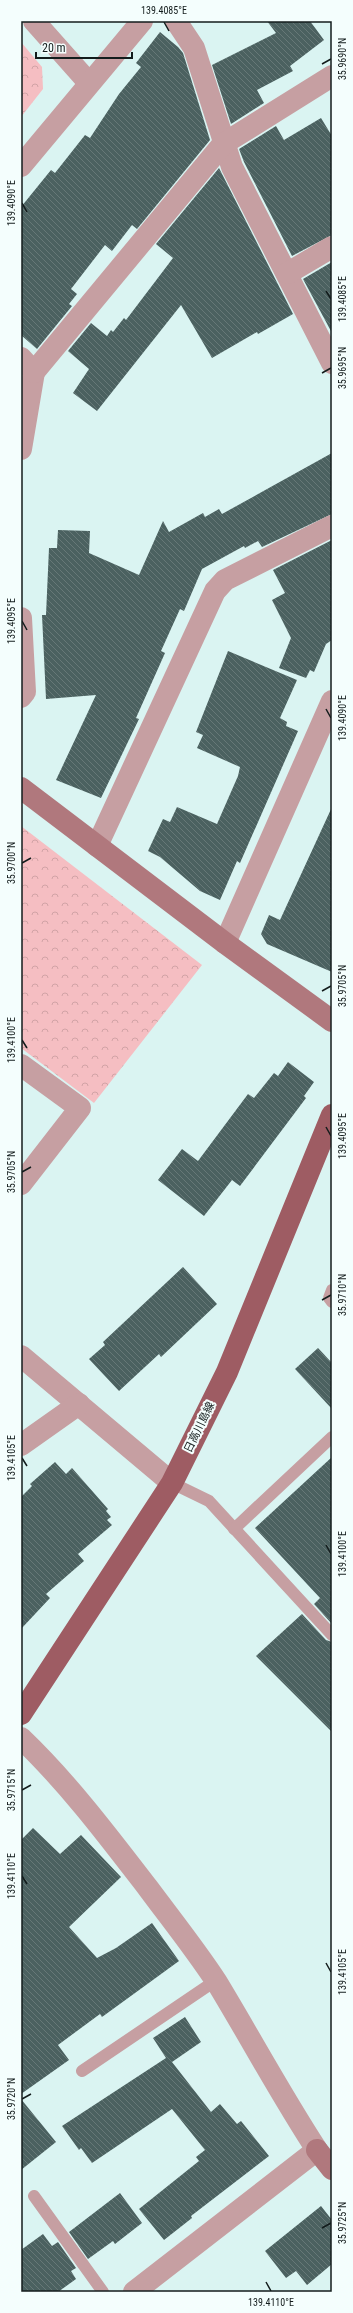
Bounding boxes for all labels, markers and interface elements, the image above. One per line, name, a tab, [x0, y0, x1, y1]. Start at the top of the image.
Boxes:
text: 139.4085°E	[141, 5, 187, 16]
scale bar	[36, 34, 132, 60]
text: 35.9690°N	[337, 38, 348, 80]
text: 20 m	[42, 41, 66, 55]
text: 139.4090°E	[6, 180, 17, 226]
text: 139.4085°E	[337, 276, 348, 322]
text: 35.9695°N	[337, 347, 348, 389]
text: 139.4095°E	[6, 598, 17, 644]
text: 139.4090°E	[337, 695, 348, 741]
text: 35.9700°N	[6, 842, 17, 884]
text: 35.9705°N	[337, 965, 348, 1007]
text: 139.4100°E	[6, 1017, 17, 1063]
text: 139.4095°E	[337, 1113, 348, 1159]
text: 35.9705°N	[6, 1151, 17, 1193]
text: 35.9710°N	[337, 1274, 348, 1316]
street label: 日高川島線	[182, 1400, 217, 1455]
text: 139.4105°E	[6, 1435, 17, 1481]
text: 139.4100°E	[337, 1531, 348, 1577]
text: 35.9715°N	[6, 1769, 17, 1811]
text: 139.4110°E	[6, 1853, 17, 1899]
text: 139.4105°E	[337, 1949, 348, 1995]
text: 35.9720°N	[6, 2078, 17, 2120]
text: 35.9725°N	[337, 2202, 348, 2244]
text: 139.4110°E	[248, 2297, 294, 2308]

